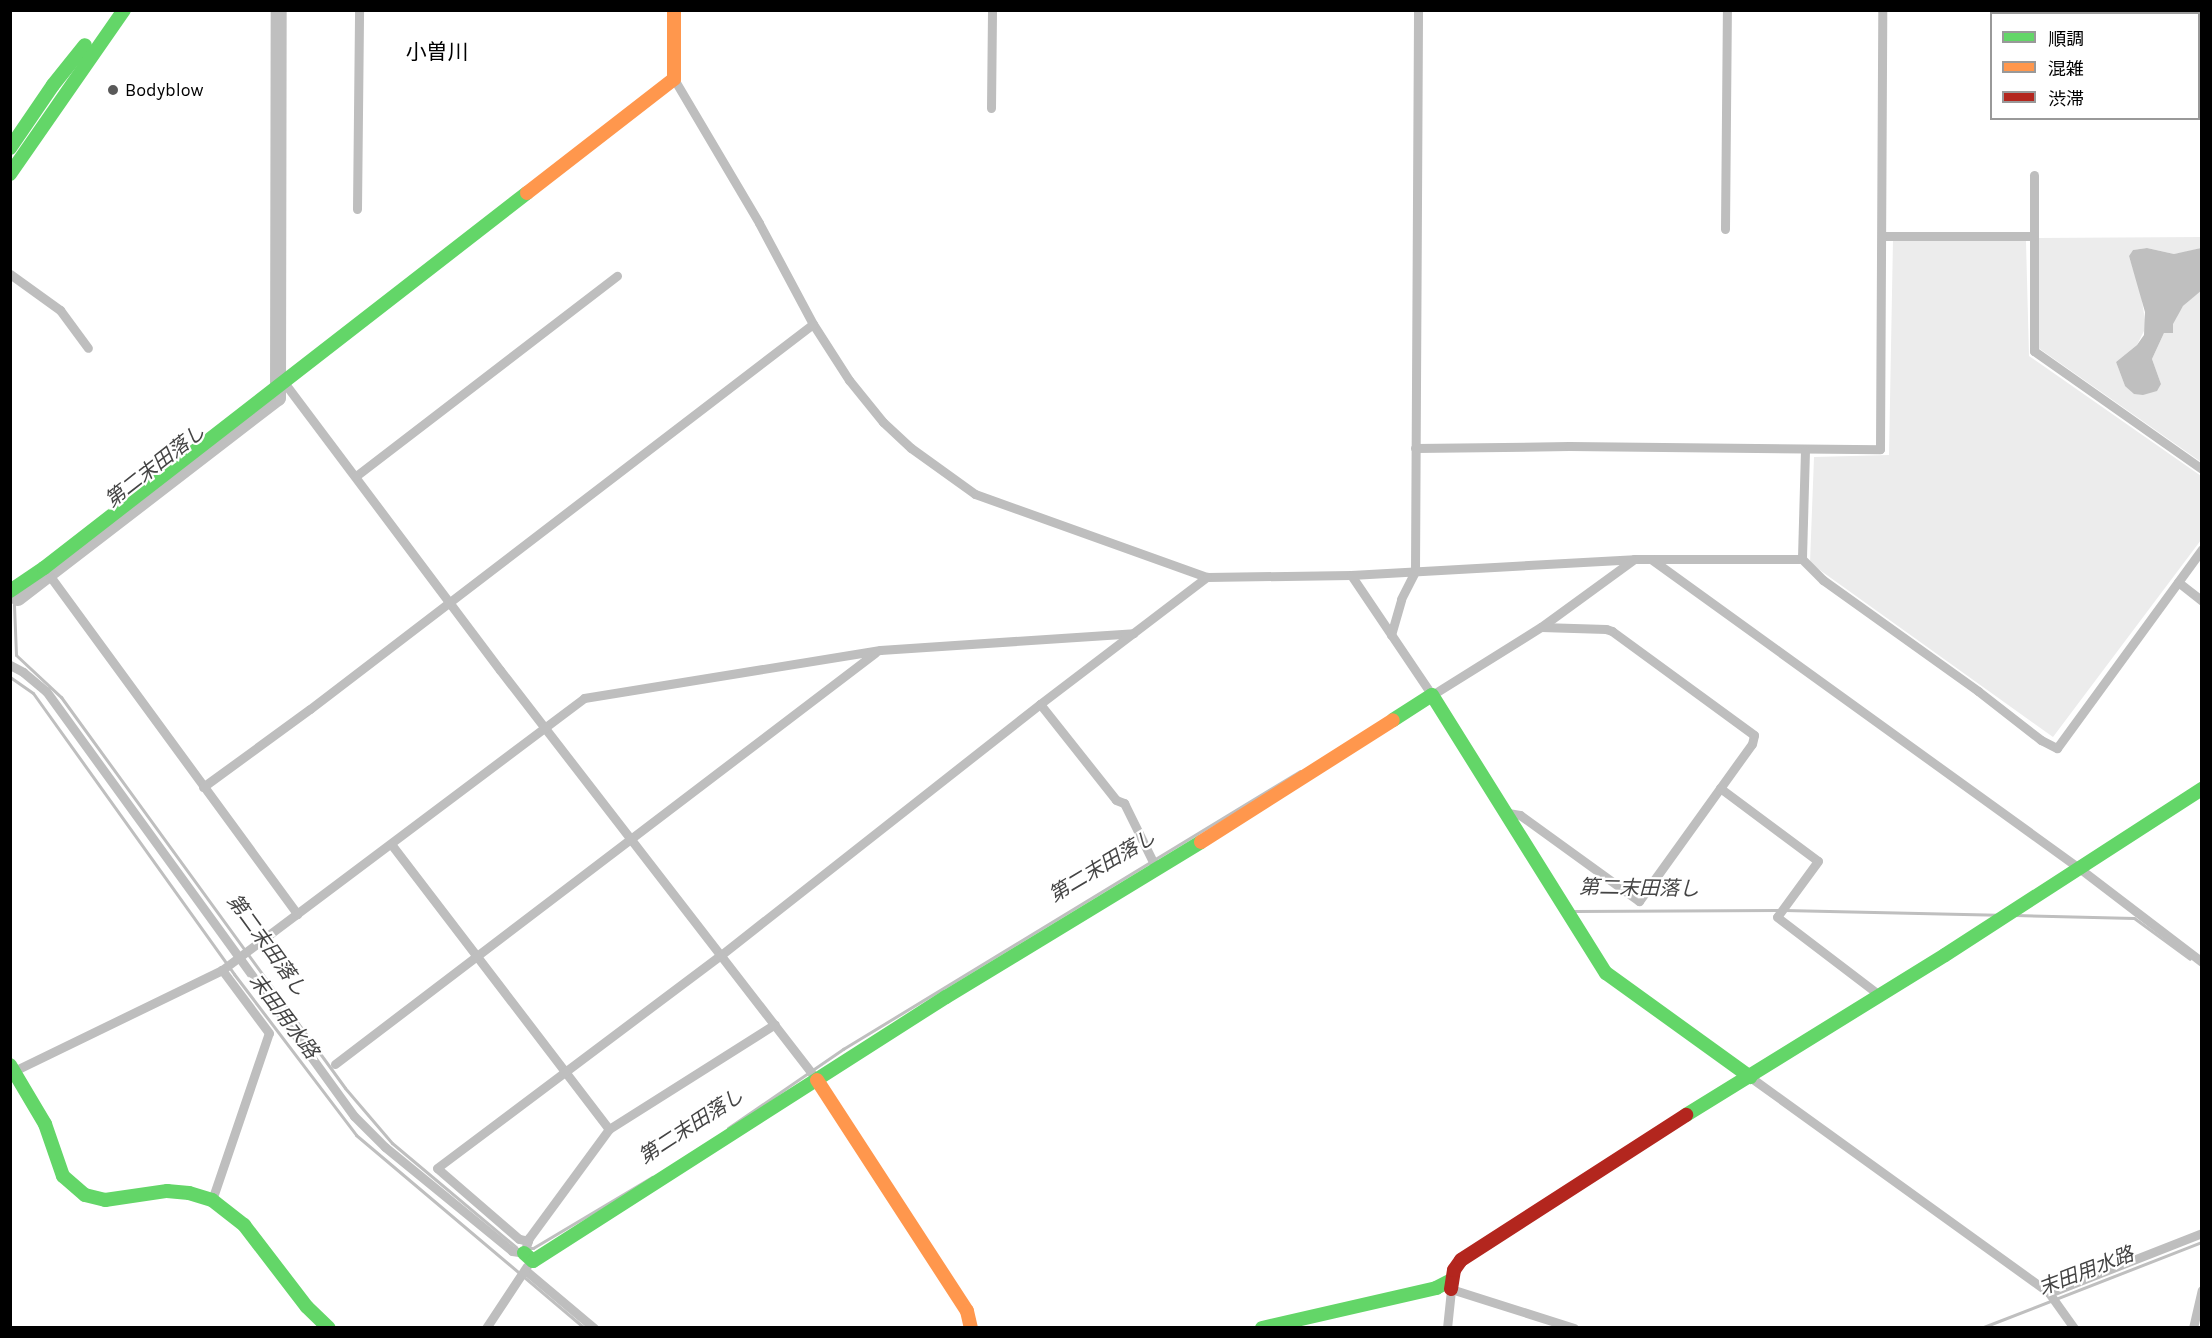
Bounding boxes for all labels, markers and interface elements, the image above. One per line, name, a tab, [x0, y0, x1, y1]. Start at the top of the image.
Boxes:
legend	[1990, 12, 2200, 120]
text: 順調	[2048, 28, 2084, 50]
district label: 小曽川	[406, 39, 468, 65]
text: 混雑	[2048, 58, 2084, 80]
place label: Bodyblow	[125, 79, 204, 101]
marker: Bodyblow	[106, 83, 120, 97]
text: 渋滞	[2048, 88, 2084, 110]
water label: 第二末田落し	[100, 420, 210, 512]
water label: 第二末田落し	[1044, 825, 1160, 907]
water label: 第二末田落し	[1579, 875, 1699, 901]
water label: 第二末田落し	[222, 889, 312, 1001]
water label: 末田用水路	[244, 969, 324, 1063]
water label: 第二末田落し	[634, 1083, 748, 1169]
water label: 末田用水路	[2035, 1242, 2137, 1300]

